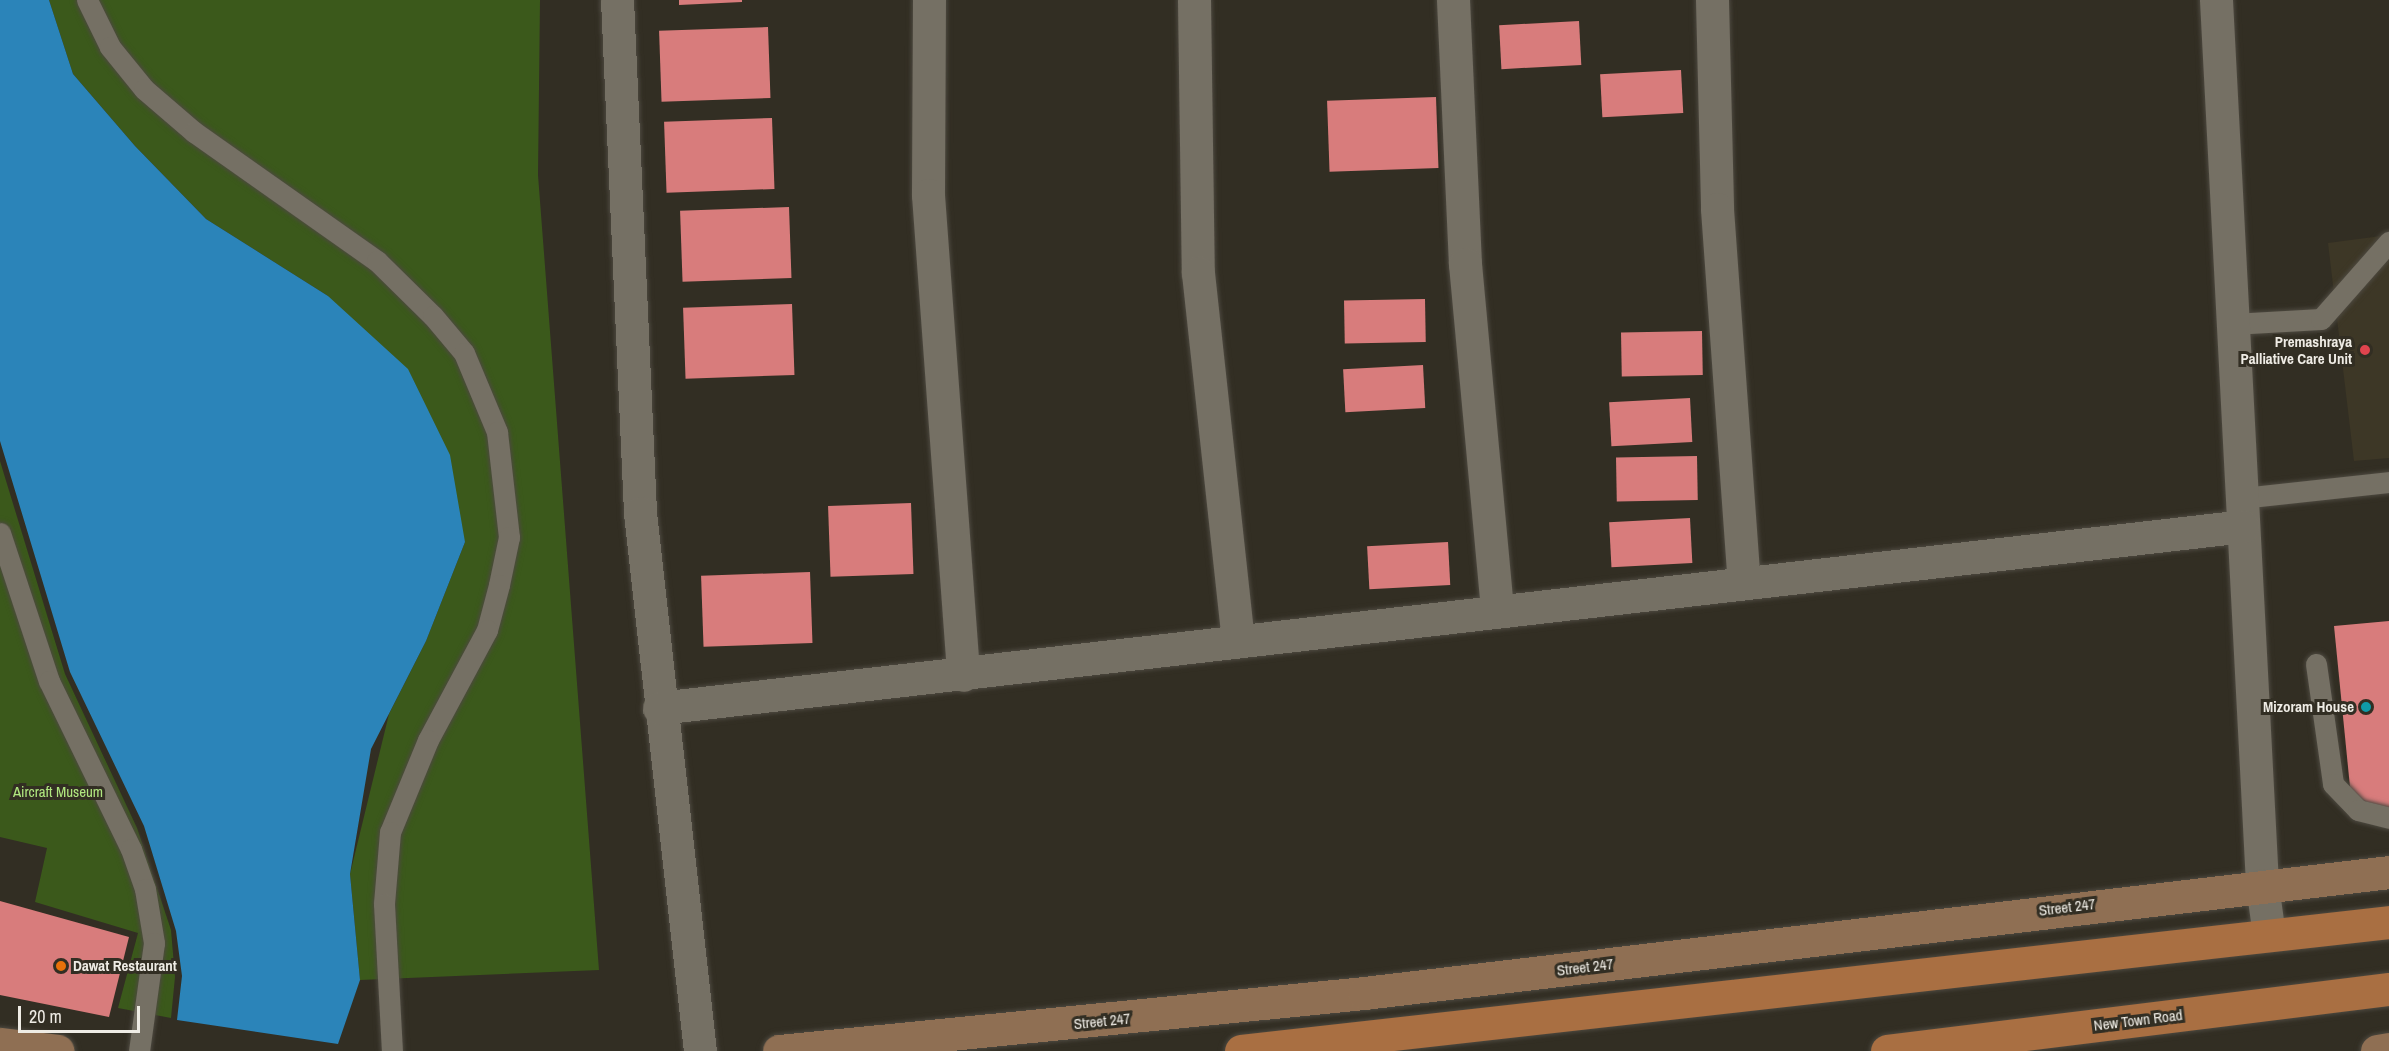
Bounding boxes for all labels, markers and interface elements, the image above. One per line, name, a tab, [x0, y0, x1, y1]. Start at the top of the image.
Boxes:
place label: Premashraya Palliative Care Unit	[2241, 332, 2352, 367]
marker: Premashraya Palliative Care Unit	[2356, 341, 2374, 359]
place label: Mizoram House	[2263, 698, 2354, 716]
marker: Mizoram House	[2359, 700, 2373, 714]
park label: Aircraft Museum	[13, 783, 103, 801]
street label: Street 247	[2038, 895, 2096, 919]
street label: Street 247	[1556, 955, 1614, 979]
place label: Dawat Restaurant	[73, 957, 177, 975]
marker: Dawat Restaurant	[54, 959, 68, 973]
scale bar	[21, 994, 142, 1032]
text: 20 m	[29, 1004, 62, 1029]
street label: New Town Road	[2092, 1006, 2184, 1034]
street label: Street 247	[1073, 1009, 1131, 1033]

